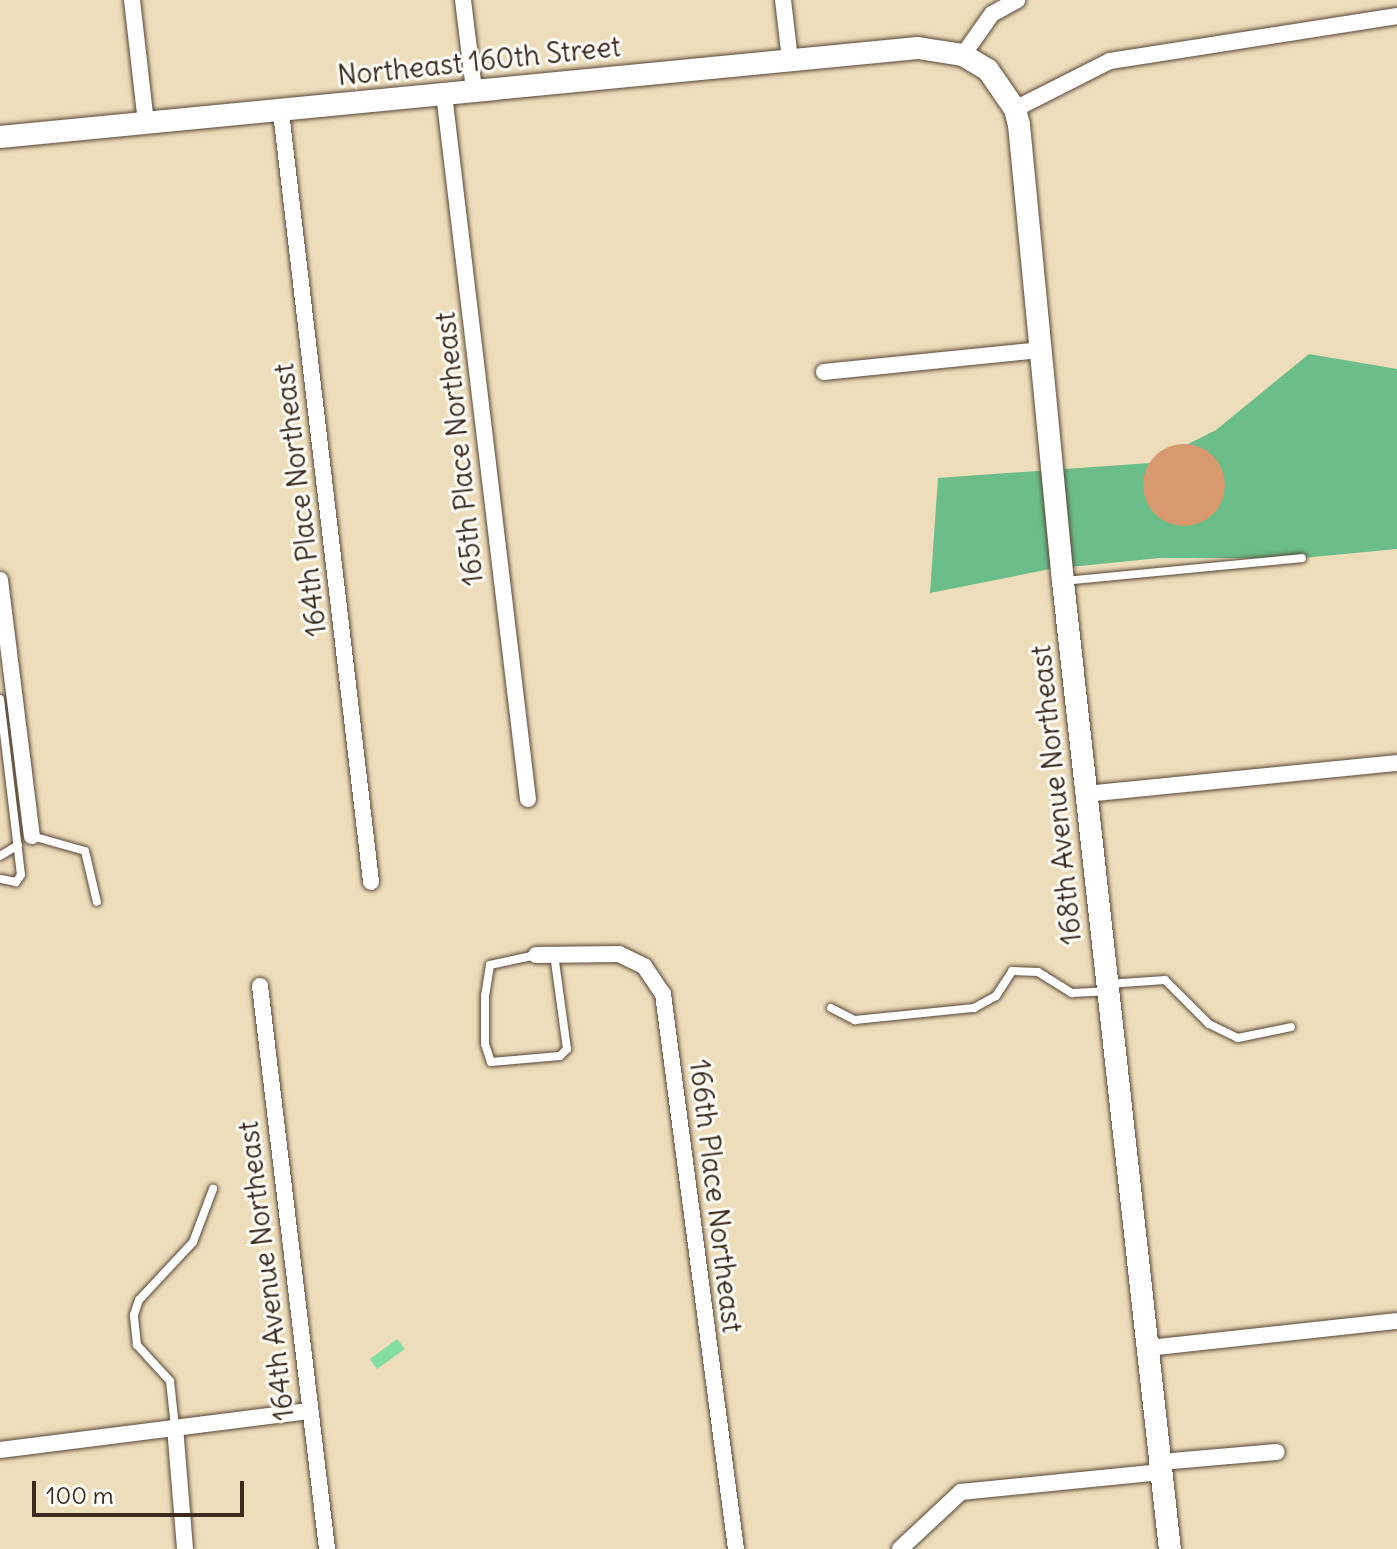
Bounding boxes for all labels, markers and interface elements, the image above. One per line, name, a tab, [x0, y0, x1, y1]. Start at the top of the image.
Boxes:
street label: Northeast 160th Street	[336, 29, 622, 93]
street label: 165th Place Northeast	[428, 310, 490, 588]
street label: 164th Place Northeast	[267, 361, 333, 639]
street label: 168th Avenue Northeast	[1024, 643, 1088, 947]
street label: 166th Place Northeast	[683, 1057, 749, 1335]
street label: 164th Avenue Northeast	[231, 1119, 301, 1423]
scale bar	[36, 1465, 248, 1515]
text: 100 m	[46, 1480, 114, 1510]

